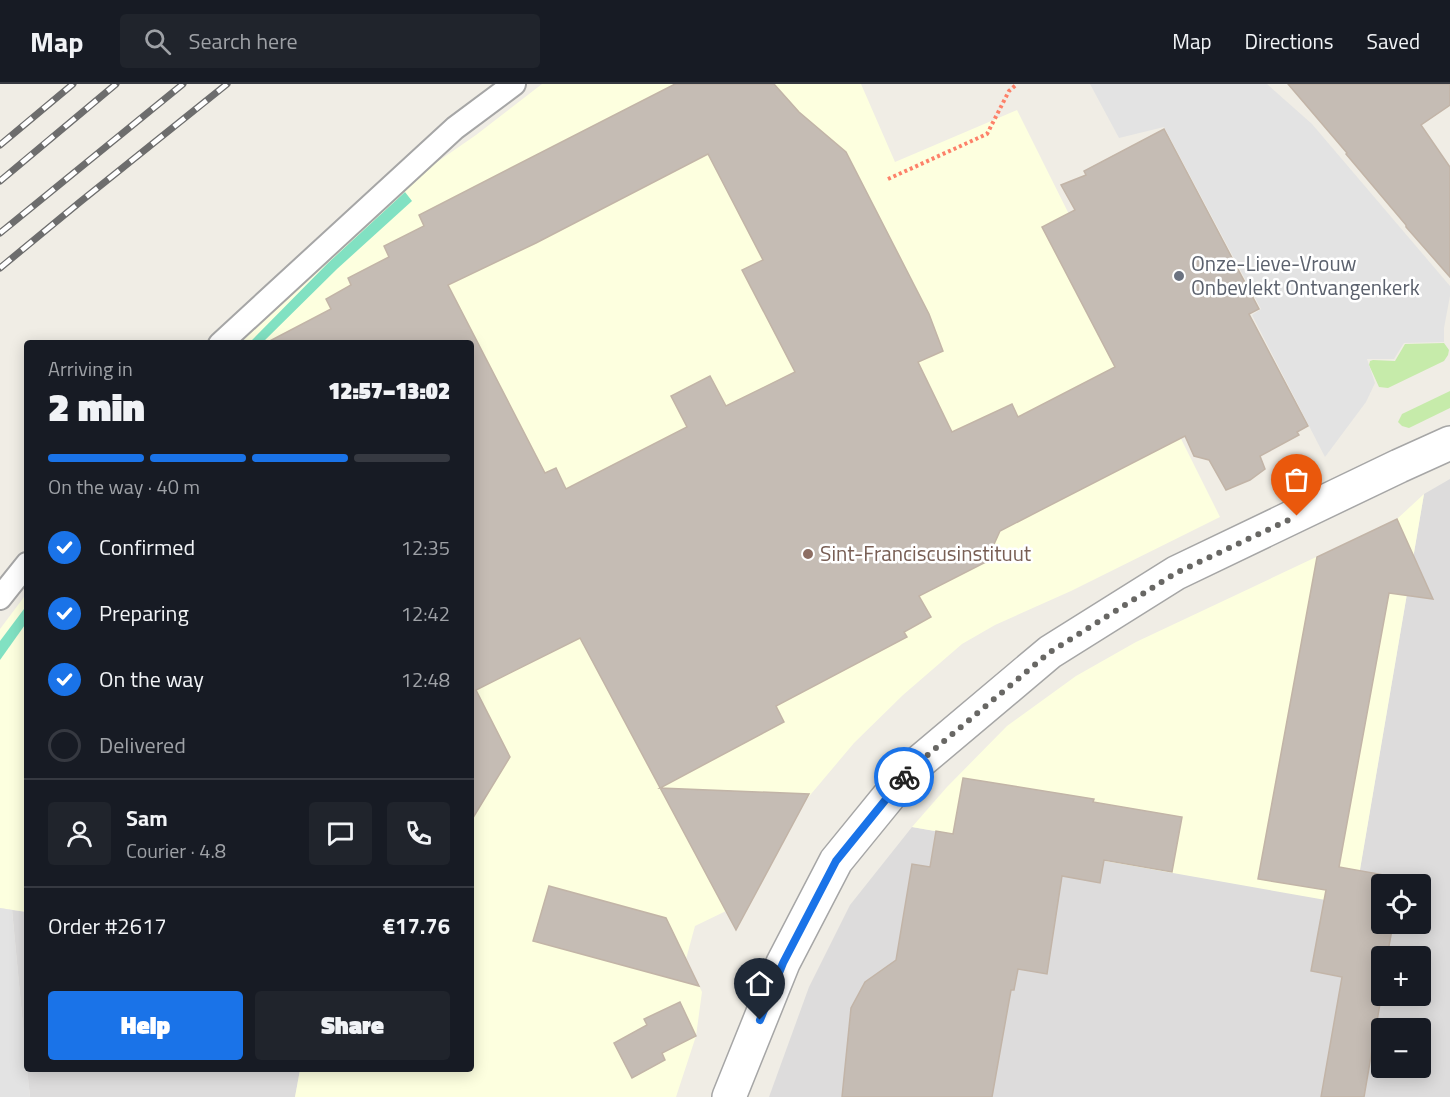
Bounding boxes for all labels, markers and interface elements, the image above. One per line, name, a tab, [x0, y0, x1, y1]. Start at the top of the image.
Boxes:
search box	[120, 14, 540, 68]
text: Map	[30, 20, 84, 63]
text: Search here	[189, 24, 298, 58]
icon: search	[141, 25, 174, 58]
text: Map	[1172, 25, 1212, 57]
text: Directions	[1245, 25, 1334, 57]
text: Saved	[1367, 25, 1420, 57]
place label: Onze-Lieve-Vrouw Onbevlekt Ontvangenkerk	[1191, 247, 1420, 303]
marker: Onze-Lieve-Vrouw Onbevlekt Ontvangenkerk	[1172, 269, 1186, 283]
text: Arriving in	[48, 353, 133, 384]
text: 12:57–13:02	[328, 374, 450, 408]
text: 2 min	[48, 377, 145, 436]
pin	[1271, 454, 1322, 516]
icon: bag	[1280, 463, 1313, 496]
text: On the way · 40 m	[48, 471, 200, 502]
text: Confirmed	[99, 530, 195, 564]
icon: check	[48, 531, 81, 564]
text: 12:35	[401, 532, 450, 563]
place label: Sint-Franciscusinstituut	[820, 537, 1032, 569]
marker: Sint-Franciscusinstituut	[801, 547, 815, 561]
text: Preparing	[99, 596, 189, 630]
icon: check	[48, 597, 81, 630]
text: 12:42	[401, 598, 450, 629]
text: On the way	[99, 662, 204, 696]
icon: check	[48, 663, 81, 696]
text: 12:48	[401, 664, 450, 695]
text: Delivered	[99, 728, 186, 762]
courier	[874, 747, 934, 807]
icon: bike	[888, 761, 921, 794]
text: Sam	[126, 801, 168, 835]
button: person	[48, 802, 111, 865]
button: chat	[309, 802, 372, 865]
button: phone	[387, 802, 450, 865]
text: Courier · 4.8	[126, 835, 226, 866]
map controls	[1371, 874, 1431, 1078]
button: locate	[1371, 874, 1431, 934]
text: Order #2617	[48, 909, 167, 943]
text: €17.76	[383, 909, 450, 943]
button: +	[1371, 946, 1431, 1006]
pin	[734, 958, 785, 1020]
icon: home	[743, 967, 776, 1000]
button: Help	[48, 991, 243, 1060]
button: Share	[255, 991, 450, 1060]
button: −	[1371, 1018, 1431, 1078]

